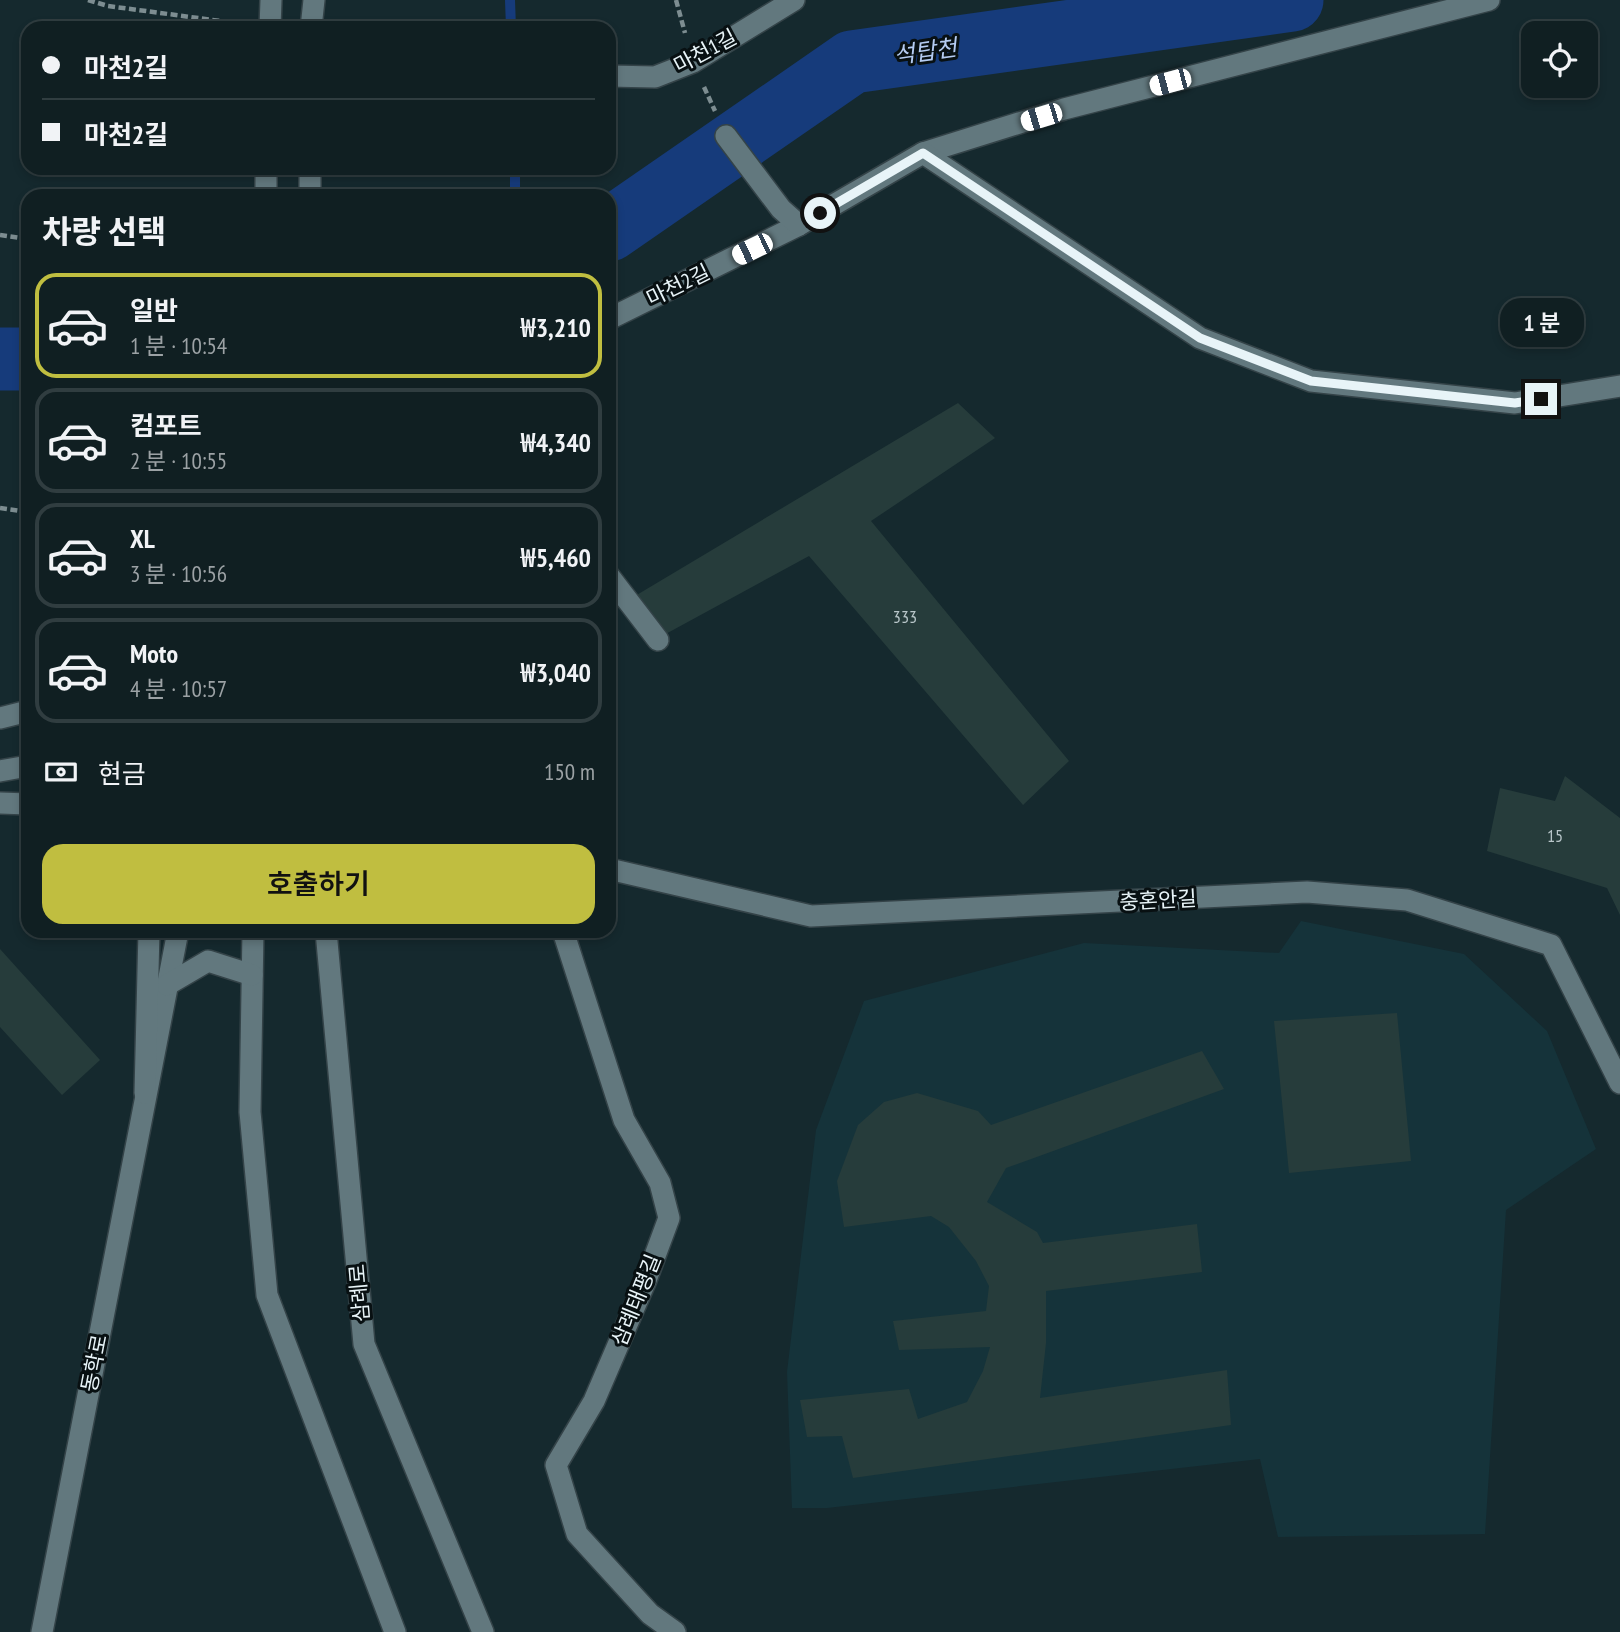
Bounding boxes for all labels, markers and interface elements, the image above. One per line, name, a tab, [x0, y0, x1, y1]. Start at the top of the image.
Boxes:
map controls	[1521, 21, 1598, 98]
button: locate	[1521, 21, 1598, 98]
street label: 마천1길	[669, 23, 741, 79]
water label: 석탑천	[892, 32, 961, 70]
text: 마천2길	[84, 51, 168, 84]
car	[1147, 66, 1194, 98]
car	[1018, 101, 1065, 133]
text: 마천2길	[84, 118, 168, 151]
route start	[804, 197, 836, 229]
text: 차량 선택	[42, 210, 166, 252]
car	[729, 230, 776, 268]
street label: 마천2길	[642, 258, 714, 312]
icon: car	[46, 294, 109, 357]
text: 일반	[130, 294, 178, 327]
callout: 1 분	[1499, 298, 1583, 346]
text: 1 분	[1524, 308, 1560, 337]
text: ₩3,210	[521, 311, 591, 344]
text: 1 분 · 10:54	[130, 331, 227, 360]
route end	[1525, 383, 1557, 415]
icon: car	[46, 409, 109, 472]
text: 컴포트	[130, 409, 202, 442]
text: ₩4,340	[521, 426, 591, 459]
text: 2 분 · 10:55	[130, 446, 227, 475]
text: XL	[130, 522, 155, 555]
icon: car	[46, 524, 109, 587]
text: ₩5,460	[521, 541, 591, 574]
text: 3 분 · 10:56	[130, 559, 227, 588]
house number: 333	[893, 605, 917, 628]
text: Moto	[130, 637, 178, 670]
icon: car	[46, 639, 109, 702]
text: ₩3,040	[521, 656, 591, 689]
text: 4 분 · 10:57	[130, 674, 227, 703]
icon: cash	[42, 753, 80, 791]
text: 현금	[98, 757, 146, 790]
text: 150 m	[544, 757, 595, 786]
house number: 15	[1547, 824, 1563, 847]
button: 호출하기	[42, 844, 595, 924]
street label: 충혼안길	[1119, 884, 1197, 916]
street label: 삼례태평길	[605, 1250, 667, 1350]
street label: 삼례로	[343, 1263, 375, 1323]
street label: 동학로	[75, 1332, 113, 1394]

